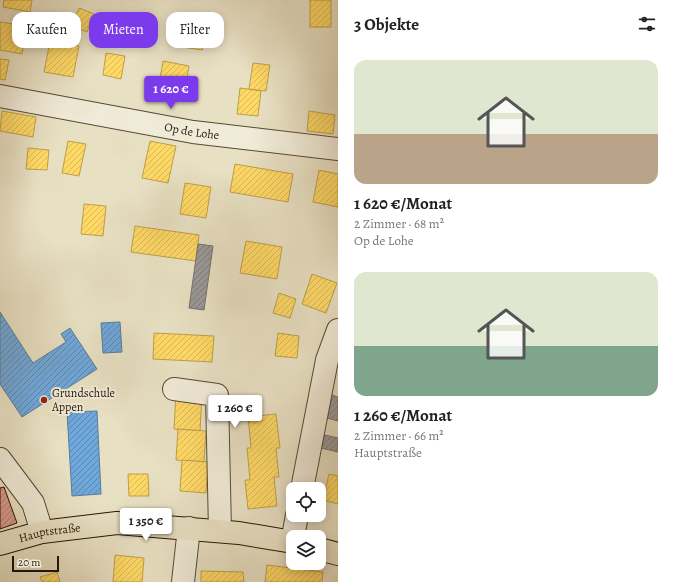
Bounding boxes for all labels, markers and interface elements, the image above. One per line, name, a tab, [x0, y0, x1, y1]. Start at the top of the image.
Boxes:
chip: Kaufen	[12, 12, 81, 48]
chip: Mieten	[89, 12, 158, 48]
chip: Filter	[166, 12, 224, 48]
text: 3 Objekte	[354, 13, 419, 36]
icon: filters	[636, 13, 658, 35]
pin: 1 620 €	[134, 76, 208, 110]
text: 1 620 €	[153, 80, 189, 97]
icon: home	[470, 86, 542, 158]
street label: Op de Lohe	[163, 119, 220, 143]
text: 1 620 €/Monat	[354, 192, 452, 215]
text: 2 Zimmer · 68 m²	[354, 215, 444, 232]
text: Op de Lohe	[354, 232, 414, 249]
icon: home	[470, 298, 542, 370]
place label: Grundschule Appen	[51, 385, 115, 415]
marker: Grundschule Appen	[39, 395, 49, 405]
pin: 1 260 €	[198, 395, 272, 429]
text: 1 260 €	[217, 399, 253, 416]
text: 1 260 €/Monat	[354, 404, 452, 427]
text: 2 Zimmer · 66 m²	[354, 427, 444, 444]
text: Hauptstraße	[354, 444, 422, 461]
map controls	[286, 482, 326, 570]
button: locate	[286, 482, 326, 522]
pin: 1 350 €	[109, 508, 183, 542]
text: 1 350 €	[129, 512, 163, 529]
street label: Hauptstraße	[17, 519, 81, 546]
button: layers	[286, 530, 326, 570]
scale bar	[12, 554, 59, 573]
text: 20 m	[18, 555, 40, 570]

